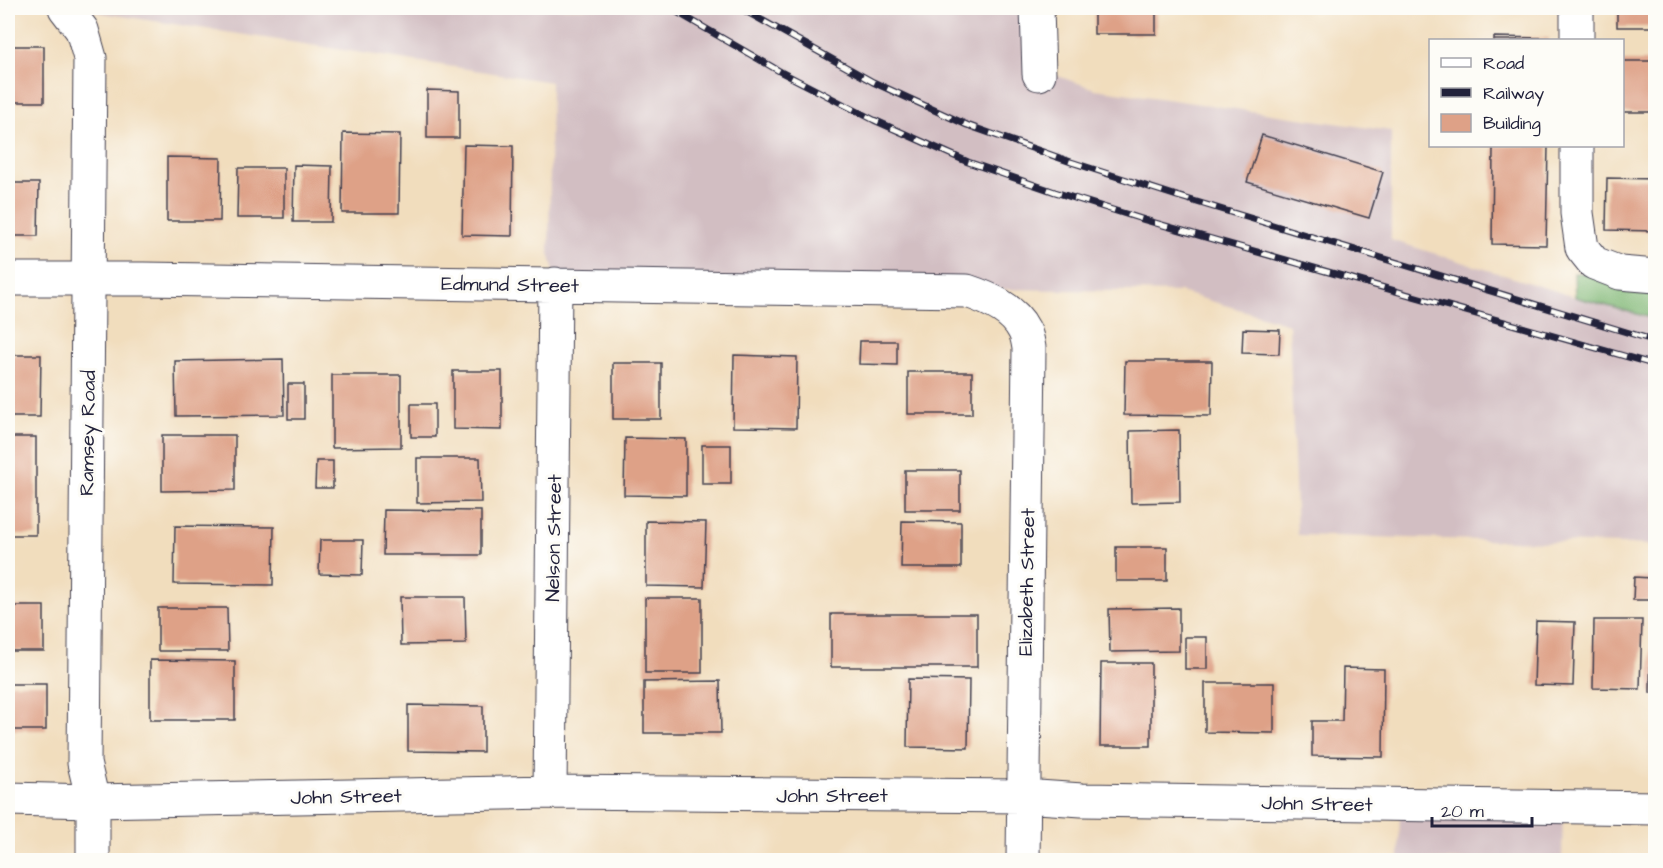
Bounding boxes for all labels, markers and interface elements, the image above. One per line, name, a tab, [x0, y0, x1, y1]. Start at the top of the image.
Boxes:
legend	[1429, 39, 1624, 147]
text: Road	[1483, 51, 1524, 76]
text: Railway	[1483, 81, 1544, 107]
text: Building	[1483, 111, 1541, 137]
street label: Edmund Street	[441, 270, 579, 300]
street label: Ramsey Road	[73, 370, 104, 496]
street label: Nelson Street	[539, 474, 569, 602]
street label: Elizabeth Street	[1012, 508, 1042, 656]
street label: John Street	[290, 782, 402, 812]
street label: John Street	[776, 782, 888, 810]
street label: John Street	[1261, 789, 1373, 819]
scale bar	[1432, 790, 1532, 828]
text: 20 m	[1441, 799, 1484, 824]

